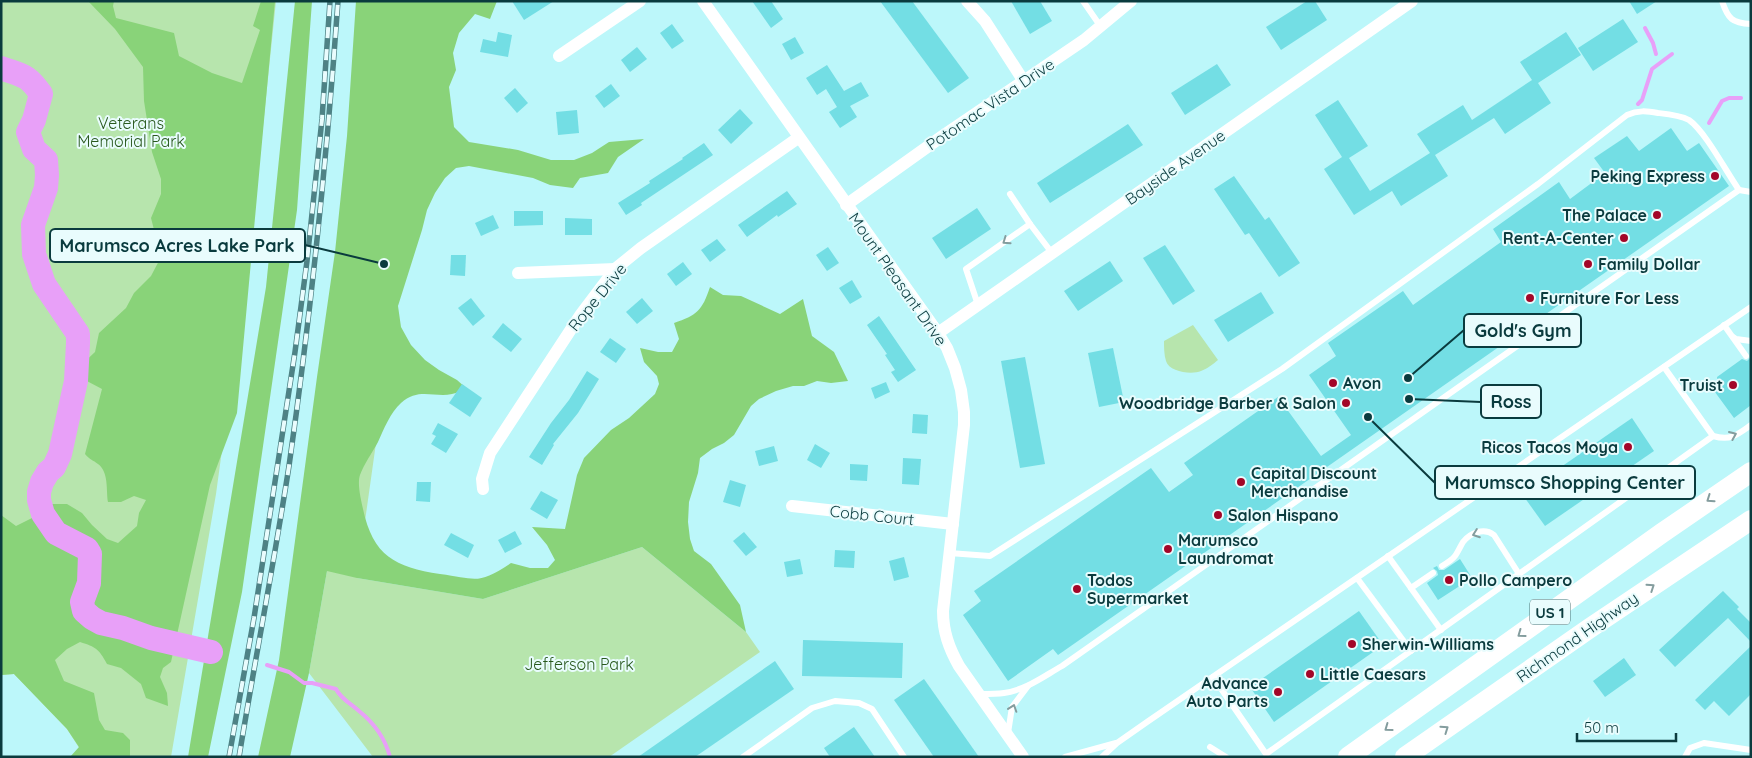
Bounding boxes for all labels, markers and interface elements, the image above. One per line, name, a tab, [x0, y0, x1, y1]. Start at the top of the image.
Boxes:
street label: Potomac Vista Drive	[922, 54, 1058, 154]
park label: Veterans Memorial Park	[77, 113, 185, 151]
street label: Bayside Avenue	[1121, 125, 1229, 209]
place label: Peking Express	[1591, 166, 1705, 186]
marker: Peking Express	[1709, 170, 1721, 182]
place label: The Palace	[1562, 205, 1647, 225]
street label: Mount Pleasant Drive	[845, 209, 951, 349]
marker: The Palace	[1651, 209, 1663, 221]
place label: Rent-A-Center	[1503, 228, 1614, 248]
callout: Marumsco Acres Lake Park	[50, 229, 305, 262]
marker: Rent-A-Center	[1618, 232, 1630, 244]
text: Marumsco Acres Lake Park	[60, 234, 295, 257]
one-way arrow	[1002, 235, 1012, 244]
place label: Family Dollar	[1598, 254, 1700, 274]
marker: Family Dollar	[1582, 258, 1594, 270]
street label: Rope Drive	[563, 259, 631, 335]
place label: Furniture For Less	[1540, 288, 1679, 308]
marker: Furniture For Less	[1524, 292, 1536, 304]
callout: Gold's Gym	[1464, 314, 1581, 347]
text: Gold's Gym	[1475, 319, 1571, 342]
place label: Avon	[1343, 373, 1381, 393]
place label: Truist	[1680, 375, 1723, 395]
marker: Avon	[1327, 377, 1339, 389]
marker: Truist	[1727, 379, 1739, 391]
callout: Ross	[1481, 385, 1541, 418]
text: Ross	[1491, 390, 1532, 413]
place label: Woodbridge Barber & Salon	[1119, 393, 1336, 413]
marker: Woodbridge Barber & Salon	[1340, 397, 1352, 409]
one-way arrow	[1728, 431, 1737, 442]
place label: Ricos Tacos Moya	[1481, 437, 1618, 457]
marker: Ricos Tacos Moya	[1622, 441, 1634, 453]
place label: Capital Discount Merchandise	[1251, 463, 1377, 501]
callout: Marumsco Shopping Center	[1435, 466, 1695, 499]
text: Marumsco Shopping Center	[1445, 471, 1685, 494]
marker: Capital Discount Merchandise	[1235, 476, 1247, 488]
one-way arrow	[1707, 493, 1716, 502]
street label: Cobb Court	[829, 501, 915, 529]
place label: Salon Hispano	[1228, 505, 1338, 525]
marker: Salon Hispano	[1212, 509, 1224, 521]
one-way arrow	[1472, 528, 1481, 538]
place label: Marumsco Laundromat	[1178, 530, 1274, 568]
marker: Marumsco Laundromat	[1162, 543, 1174, 555]
place label: Todos Supermarket	[1087, 570, 1189, 608]
place label: Pollo Campero	[1459, 570, 1572, 590]
marker: Pollo Campero	[1443, 574, 1455, 586]
marker: Todos Supermarket	[1071, 583, 1083, 595]
one-way arrow	[1645, 584, 1655, 593]
street label: Richmond Highway	[1512, 588, 1642, 686]
road number: US 1	[1530, 600, 1570, 624]
one-way arrow	[1518, 628, 1527, 636]
place label: Sherwin-Williams	[1362, 634, 1494, 654]
marker: Sherwin-Williams	[1346, 638, 1358, 650]
park label: Jefferson Park	[524, 654, 634, 674]
place label: Little Caesars	[1320, 664, 1426, 684]
marker: Little Caesars	[1304, 668, 1316, 680]
place label: Advance Auto Parts	[1186, 673, 1268, 711]
marker: Advance Auto Parts	[1272, 686, 1284, 698]
one-way arrow	[1008, 704, 1018, 713]
scale bar	[1577, 710, 1676, 742]
text: 50 m	[1584, 718, 1619, 737]
one-way arrow	[1385, 722, 1394, 731]
one-way arrow	[1439, 726, 1449, 735]

